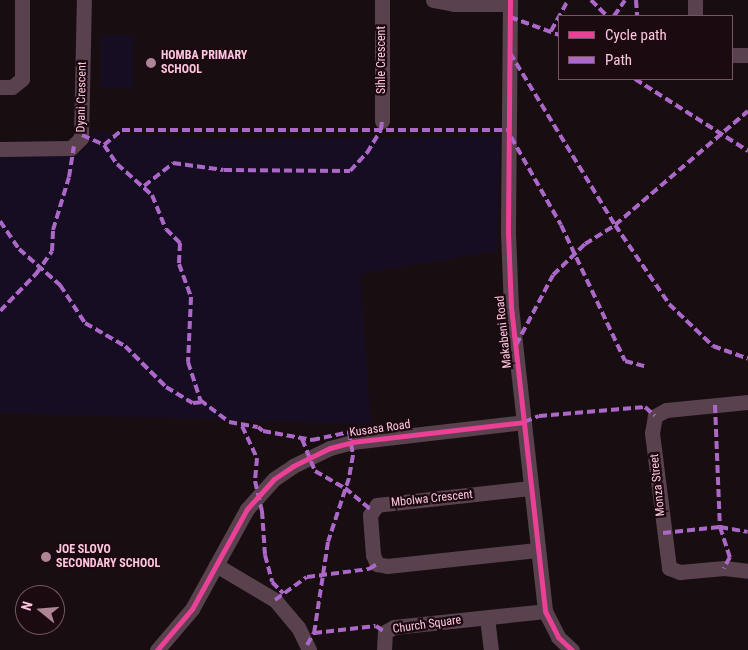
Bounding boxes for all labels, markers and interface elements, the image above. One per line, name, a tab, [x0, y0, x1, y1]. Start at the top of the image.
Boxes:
legend	[558, 15, 733, 80]
street label: Sihle Crescent	[375, 26, 389, 94]
text: Cycle path	[605, 26, 667, 44]
place label: HOMBA PRIMARY SCHOOL	[161, 49, 247, 77]
text: Path	[605, 51, 632, 69]
marker: HOMBA PRIMARY SCHOOL	[145, 57, 157, 69]
street label: Dyani Crescent	[74, 61, 90, 133]
street label: Makabeni Road	[493, 295, 515, 369]
street label: Kusasa Road	[349, 418, 411, 440]
street label: Monza Street	[648, 453, 668, 517]
street label: Mbolwa Crescent	[390, 488, 474, 510]
place label: JOE SLOVO SECONDARY SCHOOL	[56, 543, 160, 571]
marker: JOE SLOVO SECONDARY SCHOOL	[40, 551, 52, 563]
north arrow	[15, 585, 65, 635]
text: N	[18, 599, 36, 612]
street label: Church Square	[392, 613, 462, 637]

